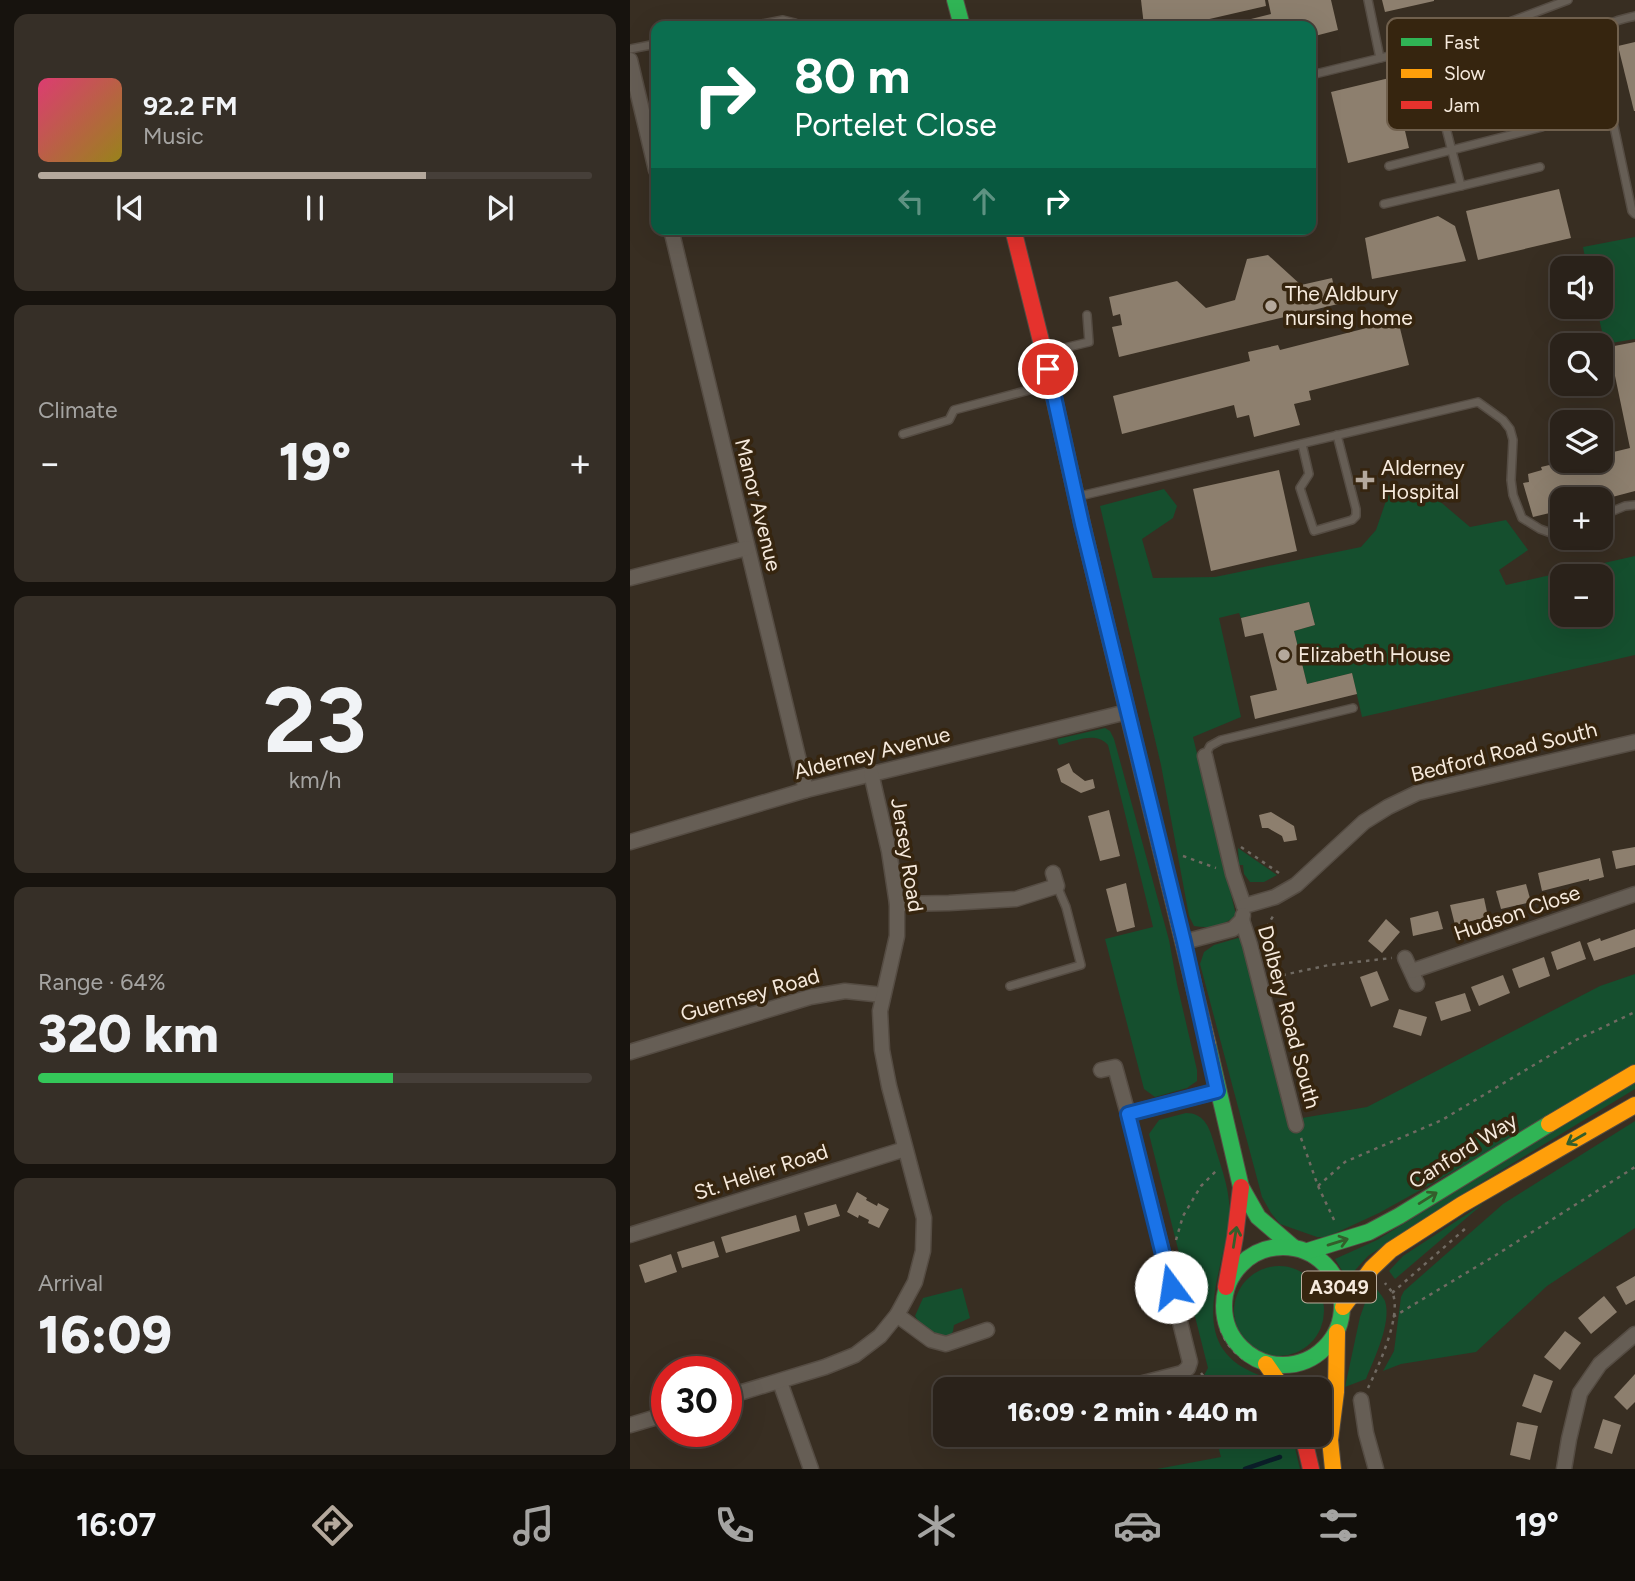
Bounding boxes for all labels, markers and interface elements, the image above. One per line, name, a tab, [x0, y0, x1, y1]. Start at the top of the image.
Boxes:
legend	[1387, 18, 1618, 130]
text: Fast	[1444, 31, 1480, 54]
text: 80 m	[794, 46, 910, 105]
icon: right	[679, 49, 770, 140]
text: Slow	[1444, 62, 1486, 85]
text: 92.2 FM	[143, 90, 238, 122]
text: Jam	[1444, 94, 1480, 117]
text: Portelet Close	[794, 106, 997, 144]
text: Music	[143, 122, 204, 150]
icon: left	[892, 182, 930, 220]
icon: ahead	[965, 182, 1003, 220]
icon: right	[1038, 182, 1076, 220]
icon: previous	[111, 189, 149, 227]
icon: pause	[296, 189, 334, 227]
icon: next	[481, 189, 519, 227]
map controls	[1550, 256, 1613, 627]
button: sound	[1550, 256, 1613, 319]
place label: The Aldbury nursing home	[1285, 281, 1413, 330]
marker: The Aldbury nursing home	[1263, 298, 1279, 314]
button: search	[1550, 333, 1613, 396]
pin	[1018, 339, 1078, 399]
icon: arrive	[1029, 350, 1067, 388]
text: Climate	[38, 396, 117, 424]
button: layers	[1550, 410, 1613, 473]
text: 19°	[279, 431, 351, 493]
street label: Manor Avenue	[730, 436, 787, 574]
text: −	[38, 440, 62, 486]
text: +	[568, 440, 592, 486]
place label: Alderney Hospital	[1381, 455, 1465, 504]
marker: Alderney Hospital	[1355, 470, 1375, 490]
button: +	[1550, 487, 1613, 550]
button: −	[1550, 564, 1613, 627]
place label: Elizabeth House	[1298, 642, 1450, 667]
marker: Elizabeth House	[1276, 647, 1292, 663]
text: 23	[263, 666, 367, 775]
street label: Bedford Road South	[1408, 716, 1600, 787]
street label: Alderney Avenue	[791, 721, 952, 784]
text: km/h	[289, 766, 341, 794]
street label: Jersey Road	[886, 796, 929, 914]
street label: Hudson Close	[1450, 879, 1583, 946]
street label: Dolbery Road South	[1253, 923, 1326, 1111]
street label: Guernsey Road	[677, 963, 822, 1026]
text: Range · 64%	[38, 968, 166, 996]
text: 320 km	[38, 1003, 219, 1065]
street label: Canford Way	[1404, 1107, 1521, 1194]
one-way arrow	[1566, 1132, 1586, 1146]
street label: St. Helier Road	[691, 1138, 831, 1205]
one-way arrow	[1418, 1190, 1438, 1204]
one-way arrow	[1229, 1226, 1242, 1249]
one-way arrow	[1327, 1234, 1349, 1247]
position arrow	[1134, 1250, 1208, 1324]
text: Arrival	[38, 1269, 103, 1297]
road number: A3049	[1302, 1272, 1376, 1302]
text: 16:09	[38, 1304, 172, 1366]
speed limit sign: 30	[651, 1356, 742, 1447]
text: 16:09 · 2 min · 440 m	[1007, 1396, 1258, 1428]
icon: directions	[308, 1501, 357, 1550]
icon: music	[509, 1501, 558, 1550]
icon: phone	[710, 1501, 759, 1550]
icon: climate	[912, 1501, 961, 1550]
icon: car	[1113, 1501, 1162, 1550]
icon: filters	[1314, 1501, 1363, 1550]
text: 16:07	[76, 1506, 156, 1544]
text: 19°	[1515, 1506, 1559, 1544]

